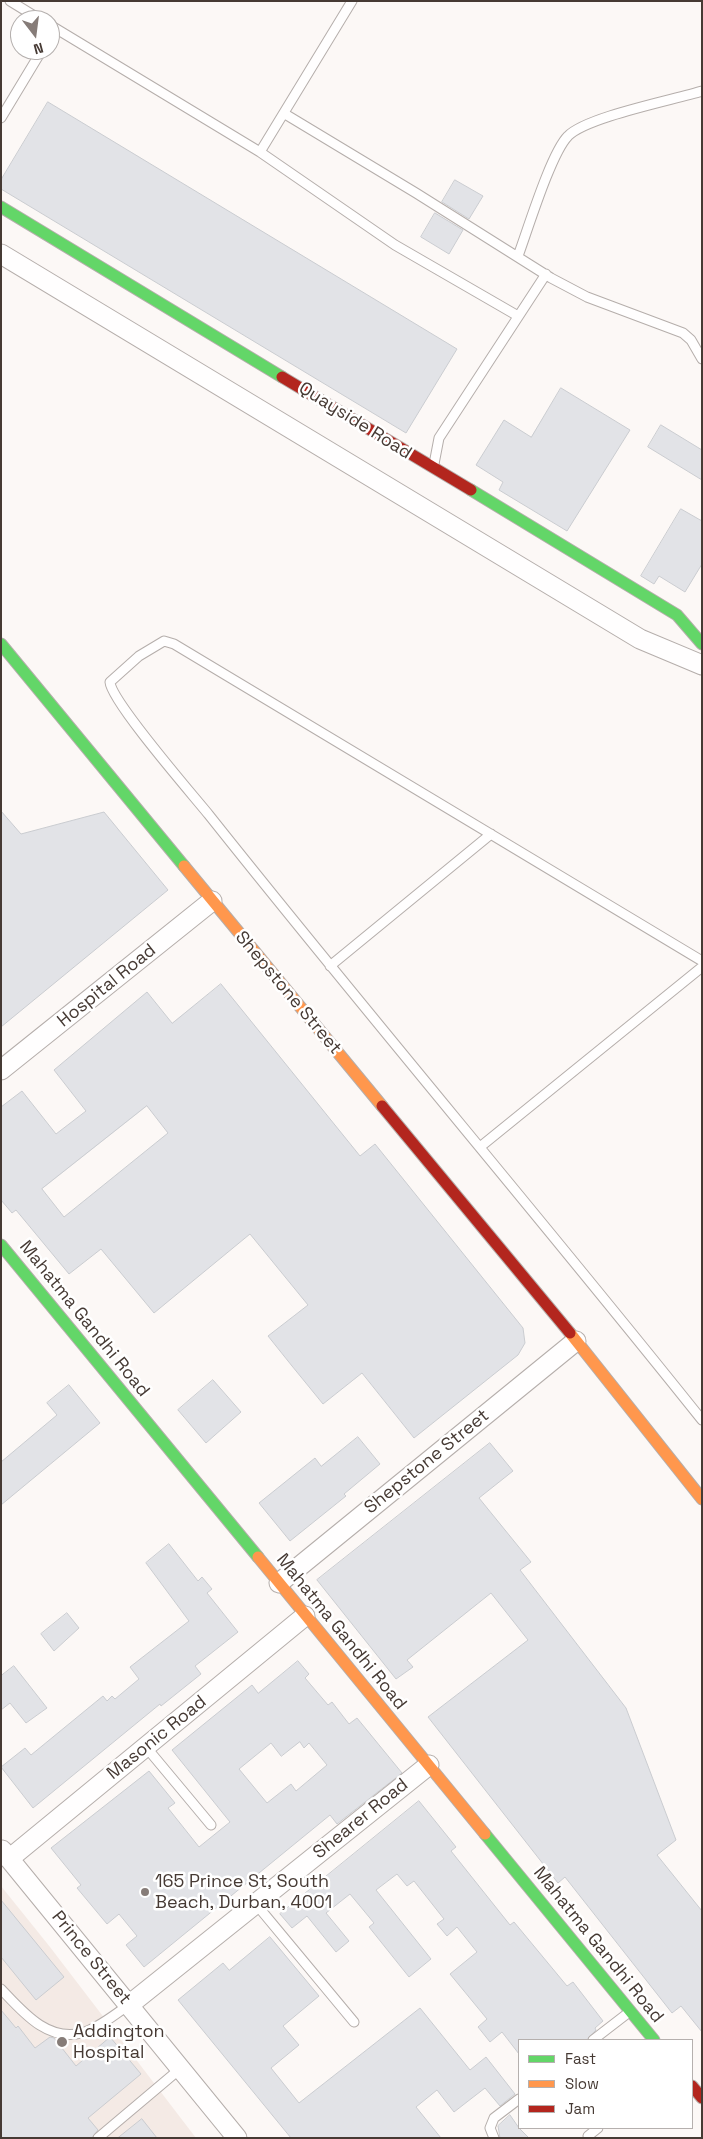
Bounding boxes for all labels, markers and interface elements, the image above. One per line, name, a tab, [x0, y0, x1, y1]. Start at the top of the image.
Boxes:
north arrow	[10, 10, 60, 60]
text: N	[32, 39, 45, 58]
street label: Quayside Road	[295, 378, 415, 464]
street label: Shepstone Street	[230, 927, 346, 1059]
street label: Hospital Road	[53, 940, 161, 1032]
street label: Mahatma Gandhi Road	[14, 1237, 154, 1401]
street label: Shepstone Street	[360, 1405, 494, 1519]
street label: Mahatma Gandhi Road	[271, 1550, 411, 1714]
street label: Masonic Road	[103, 1691, 211, 1785]
street label: Shearer Road	[309, 1774, 413, 1864]
street label: Mahatma Gandhi Road	[528, 1863, 668, 2027]
place label: 165 Prince St, South Beach, Durban, 4001	[155, 1871, 332, 1914]
marker: 165 Prince St, South Beach, Durban, 4001	[139, 1886, 151, 1898]
street label: Prince Street	[47, 1907, 135, 2009]
place label: Addington Hospital	[73, 2021, 165, 2064]
marker: Addington Hospital	[55, 2035, 69, 2049]
legend	[518, 2039, 693, 2129]
text: Fast	[565, 2049, 596, 2068]
text: Slow	[565, 2074, 599, 2093]
text: Jam	[565, 2099, 595, 2118]

